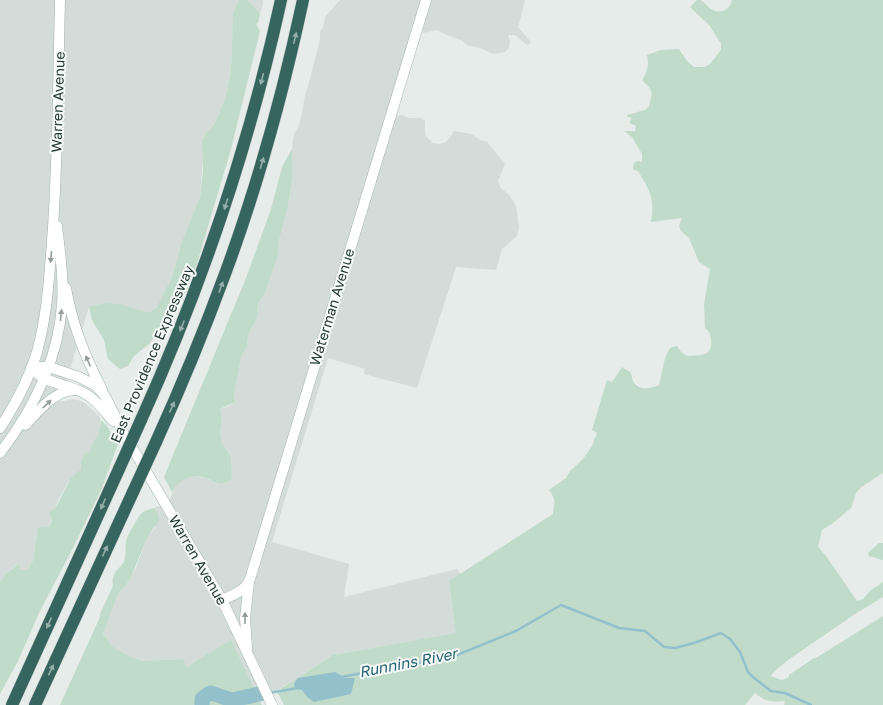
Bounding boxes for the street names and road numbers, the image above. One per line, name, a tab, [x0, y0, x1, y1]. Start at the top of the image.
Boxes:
street label: Warren Avenue	[47, 51, 68, 153]
street label: Waterman Avenue	[306, 246, 357, 368]
street label: East Providence Expressway	[106, 262, 197, 445]
street label: Warren Avenue	[166, 512, 231, 608]

